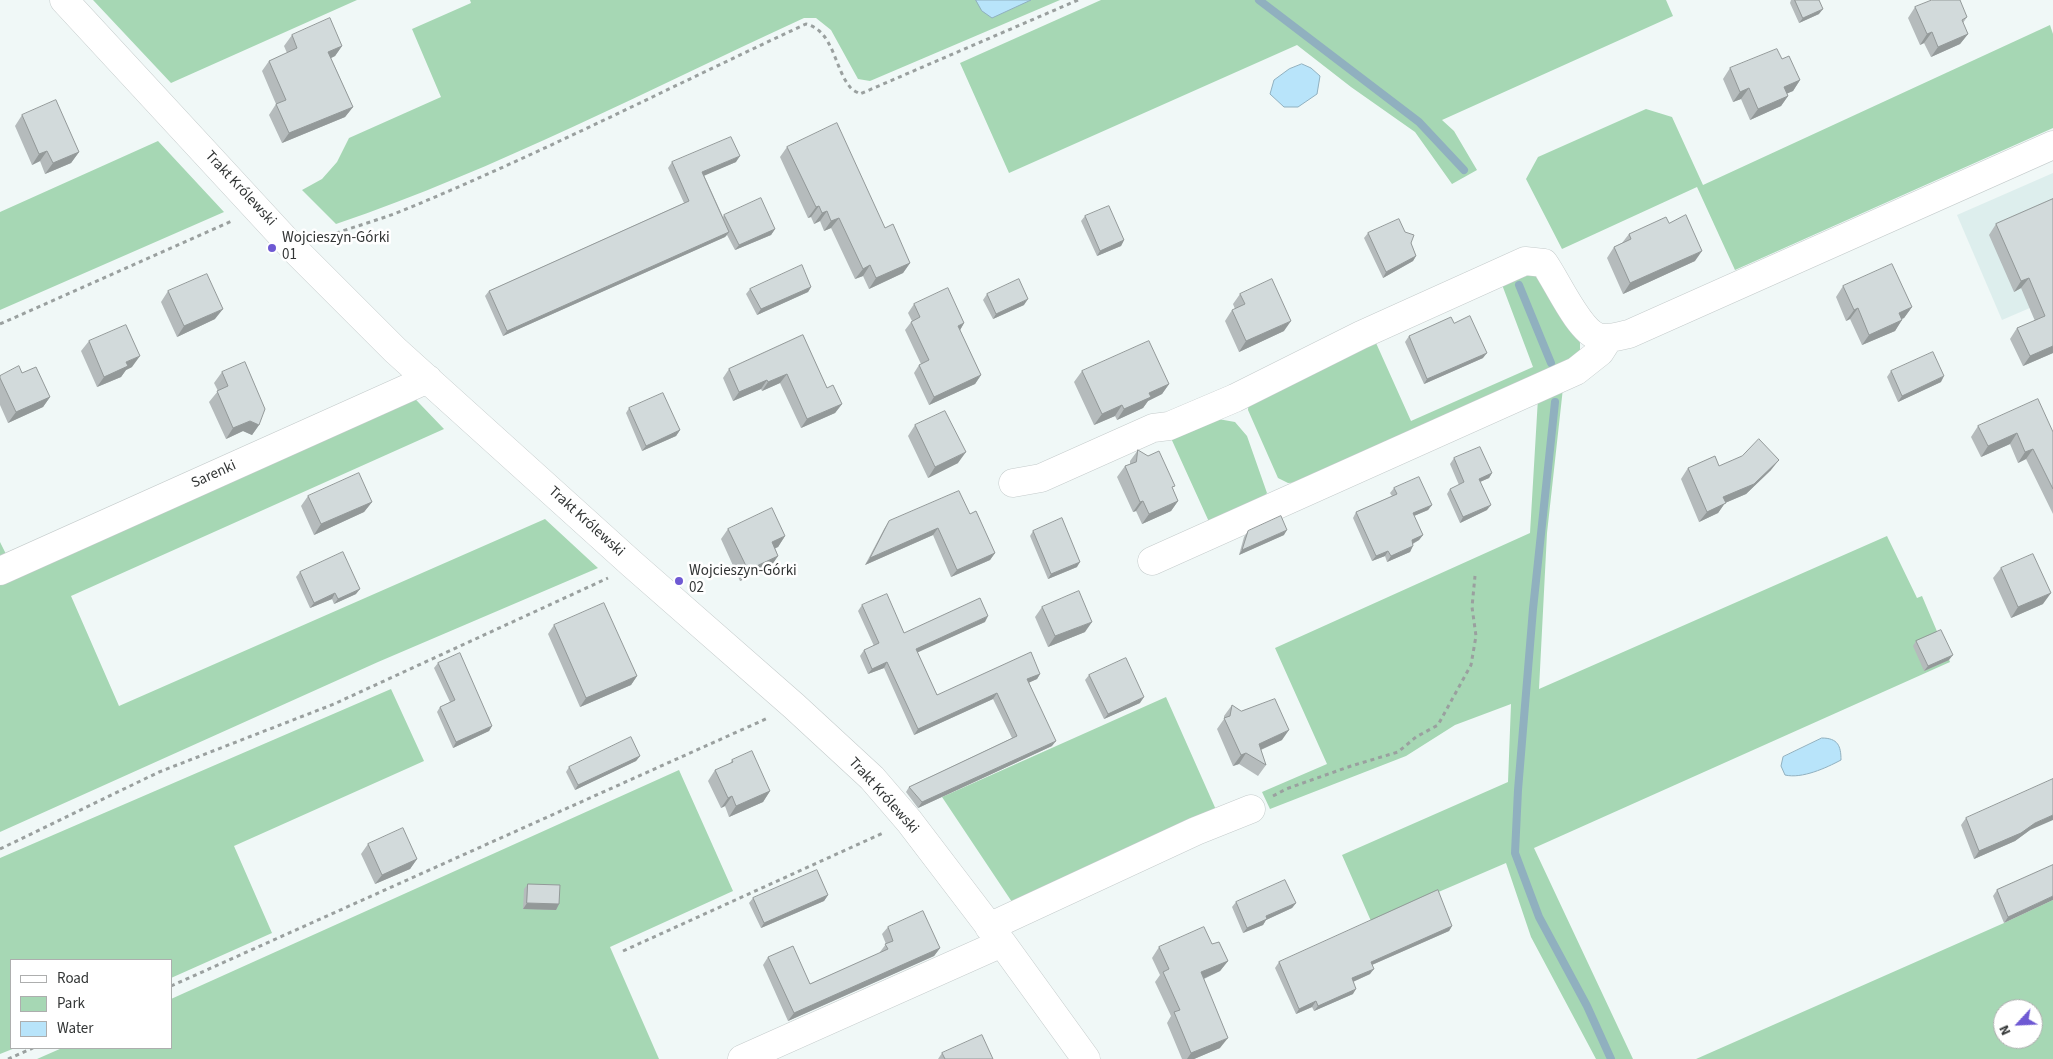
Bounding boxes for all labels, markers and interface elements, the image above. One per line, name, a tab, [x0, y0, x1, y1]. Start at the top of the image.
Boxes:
street label: Trakt Królewski	[201, 148, 279, 230]
place label: Wojcieszyn-Górki 01	[282, 230, 390, 265]
marker: Wojcieszyn-Górki 01	[266, 242, 278, 254]
street label: Sarenki	[189, 457, 239, 493]
street label: Trakt Królewski	[544, 483, 628, 561]
place label: Wojcieszyn-Górki 02	[689, 563, 797, 598]
marker: Wojcieszyn-Górki 02	[673, 575, 685, 587]
street label: Trakt Królewski	[844, 754, 922, 838]
legend	[10, 959, 172, 1049]
text: Road	[57, 968, 89, 989]
text: Park	[57, 993, 85, 1014]
north arrow	[1993, 999, 2043, 1049]
text: Water	[57, 1018, 93, 1039]
text: N	[1994, 1021, 2016, 1038]

